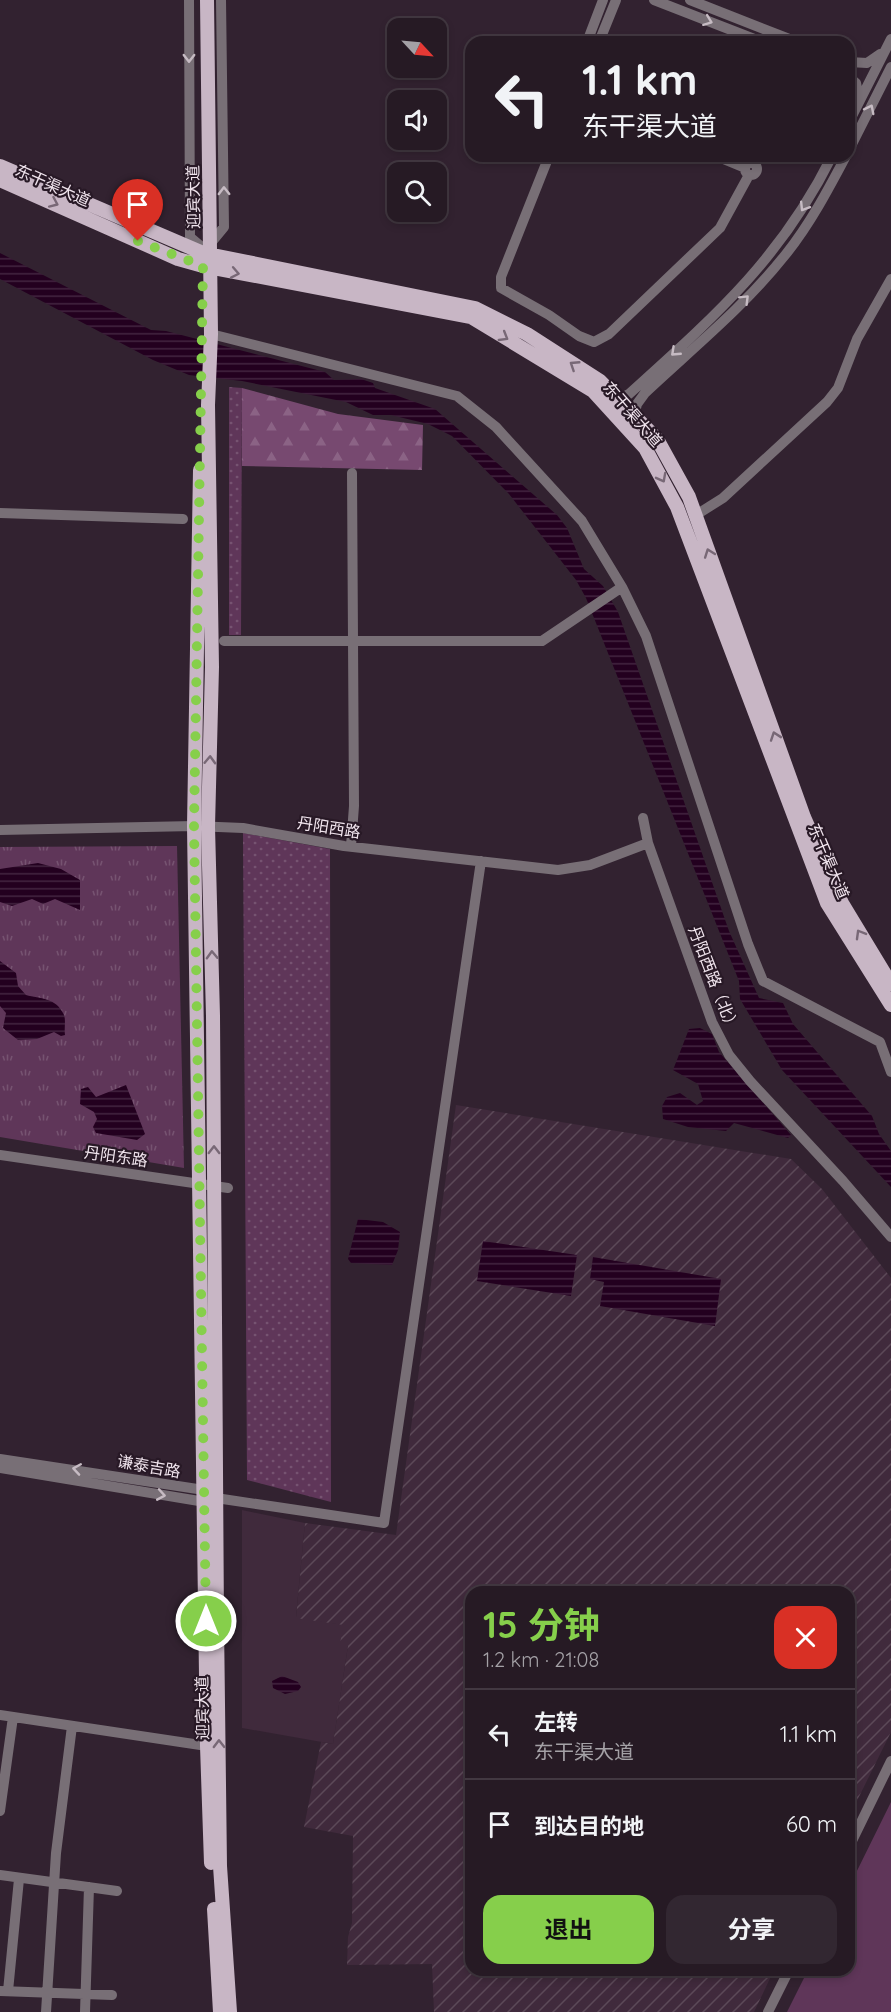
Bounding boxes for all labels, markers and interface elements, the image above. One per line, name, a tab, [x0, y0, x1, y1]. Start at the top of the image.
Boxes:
one-way arrow	[702, 14, 713, 26]
north arrow	[387, 18, 447, 78]
map controls	[387, 18, 447, 222]
text: 1.1 km	[582, 53, 697, 106]
one-way arrow	[183, 54, 195, 63]
icon: left	[483, 60, 561, 138]
button: sound	[387, 90, 447, 150]
one-way arrow	[863, 104, 875, 115]
text: 东干渠大道	[582, 109, 717, 143]
street label: 东干渠大道	[12, 160, 94, 210]
button: search	[387, 162, 447, 222]
street label: 迎宾大道	[182, 165, 204, 229]
pin	[112, 179, 163, 241]
one-way arrow	[218, 186, 230, 195]
icon: arrive	[121, 188, 154, 221]
one-way arrow	[47, 196, 58, 208]
one-way arrow	[800, 201, 812, 211]
one-way arrow	[230, 266, 240, 279]
one-way arrow	[739, 295, 749, 306]
one-way arrow	[498, 329, 508, 341]
one-way arrow	[671, 345, 681, 356]
one-way arrow	[570, 360, 580, 372]
street label: 东干渠大道	[599, 377, 667, 451]
one-way arrow	[655, 472, 666, 483]
one-way arrow	[704, 548, 717, 558]
one-way arrow	[770, 731, 783, 742]
one-way arrow	[204, 755, 216, 764]
street label: 丹阳西路	[296, 812, 362, 842]
street label: 东干渠大道	[804, 820, 854, 902]
street label: 丹阳西路（北）	[685, 923, 743, 1035]
one-way arrow	[856, 930, 867, 940]
one-way arrow	[205, 950, 218, 959]
street label: 丹阳东路	[83, 1142, 149, 1170]
one-way arrow	[208, 1145, 220, 1154]
street label: 谦泰吉路	[116, 1451, 182, 1481]
one-way arrow	[73, 1463, 83, 1476]
one-way arrow	[156, 1488, 166, 1501]
position arrow	[174, 1589, 238, 1653]
text: 15 分钟	[483, 1602, 600, 1647]
button: close	[774, 1606, 837, 1669]
text: 1.2 km · 21:08	[483, 1647, 599, 1672]
street label: 迎宾大道	[191, 1676, 213, 1740]
text: 左转	[534, 1708, 578, 1736]
icon: left	[483, 1718, 516, 1751]
text: 1.1 km	[780, 1720, 837, 1748]
one-way arrow	[213, 1739, 225, 1748]
text: 东干渠大道	[534, 1739, 634, 1764]
icon: arrive	[483, 1808, 516, 1841]
text: 60 m	[786, 1810, 837, 1838]
text: 到达目的地	[534, 1812, 644, 1840]
button: 退出	[483, 1895, 654, 1964]
button: 分享	[666, 1895, 837, 1964]

